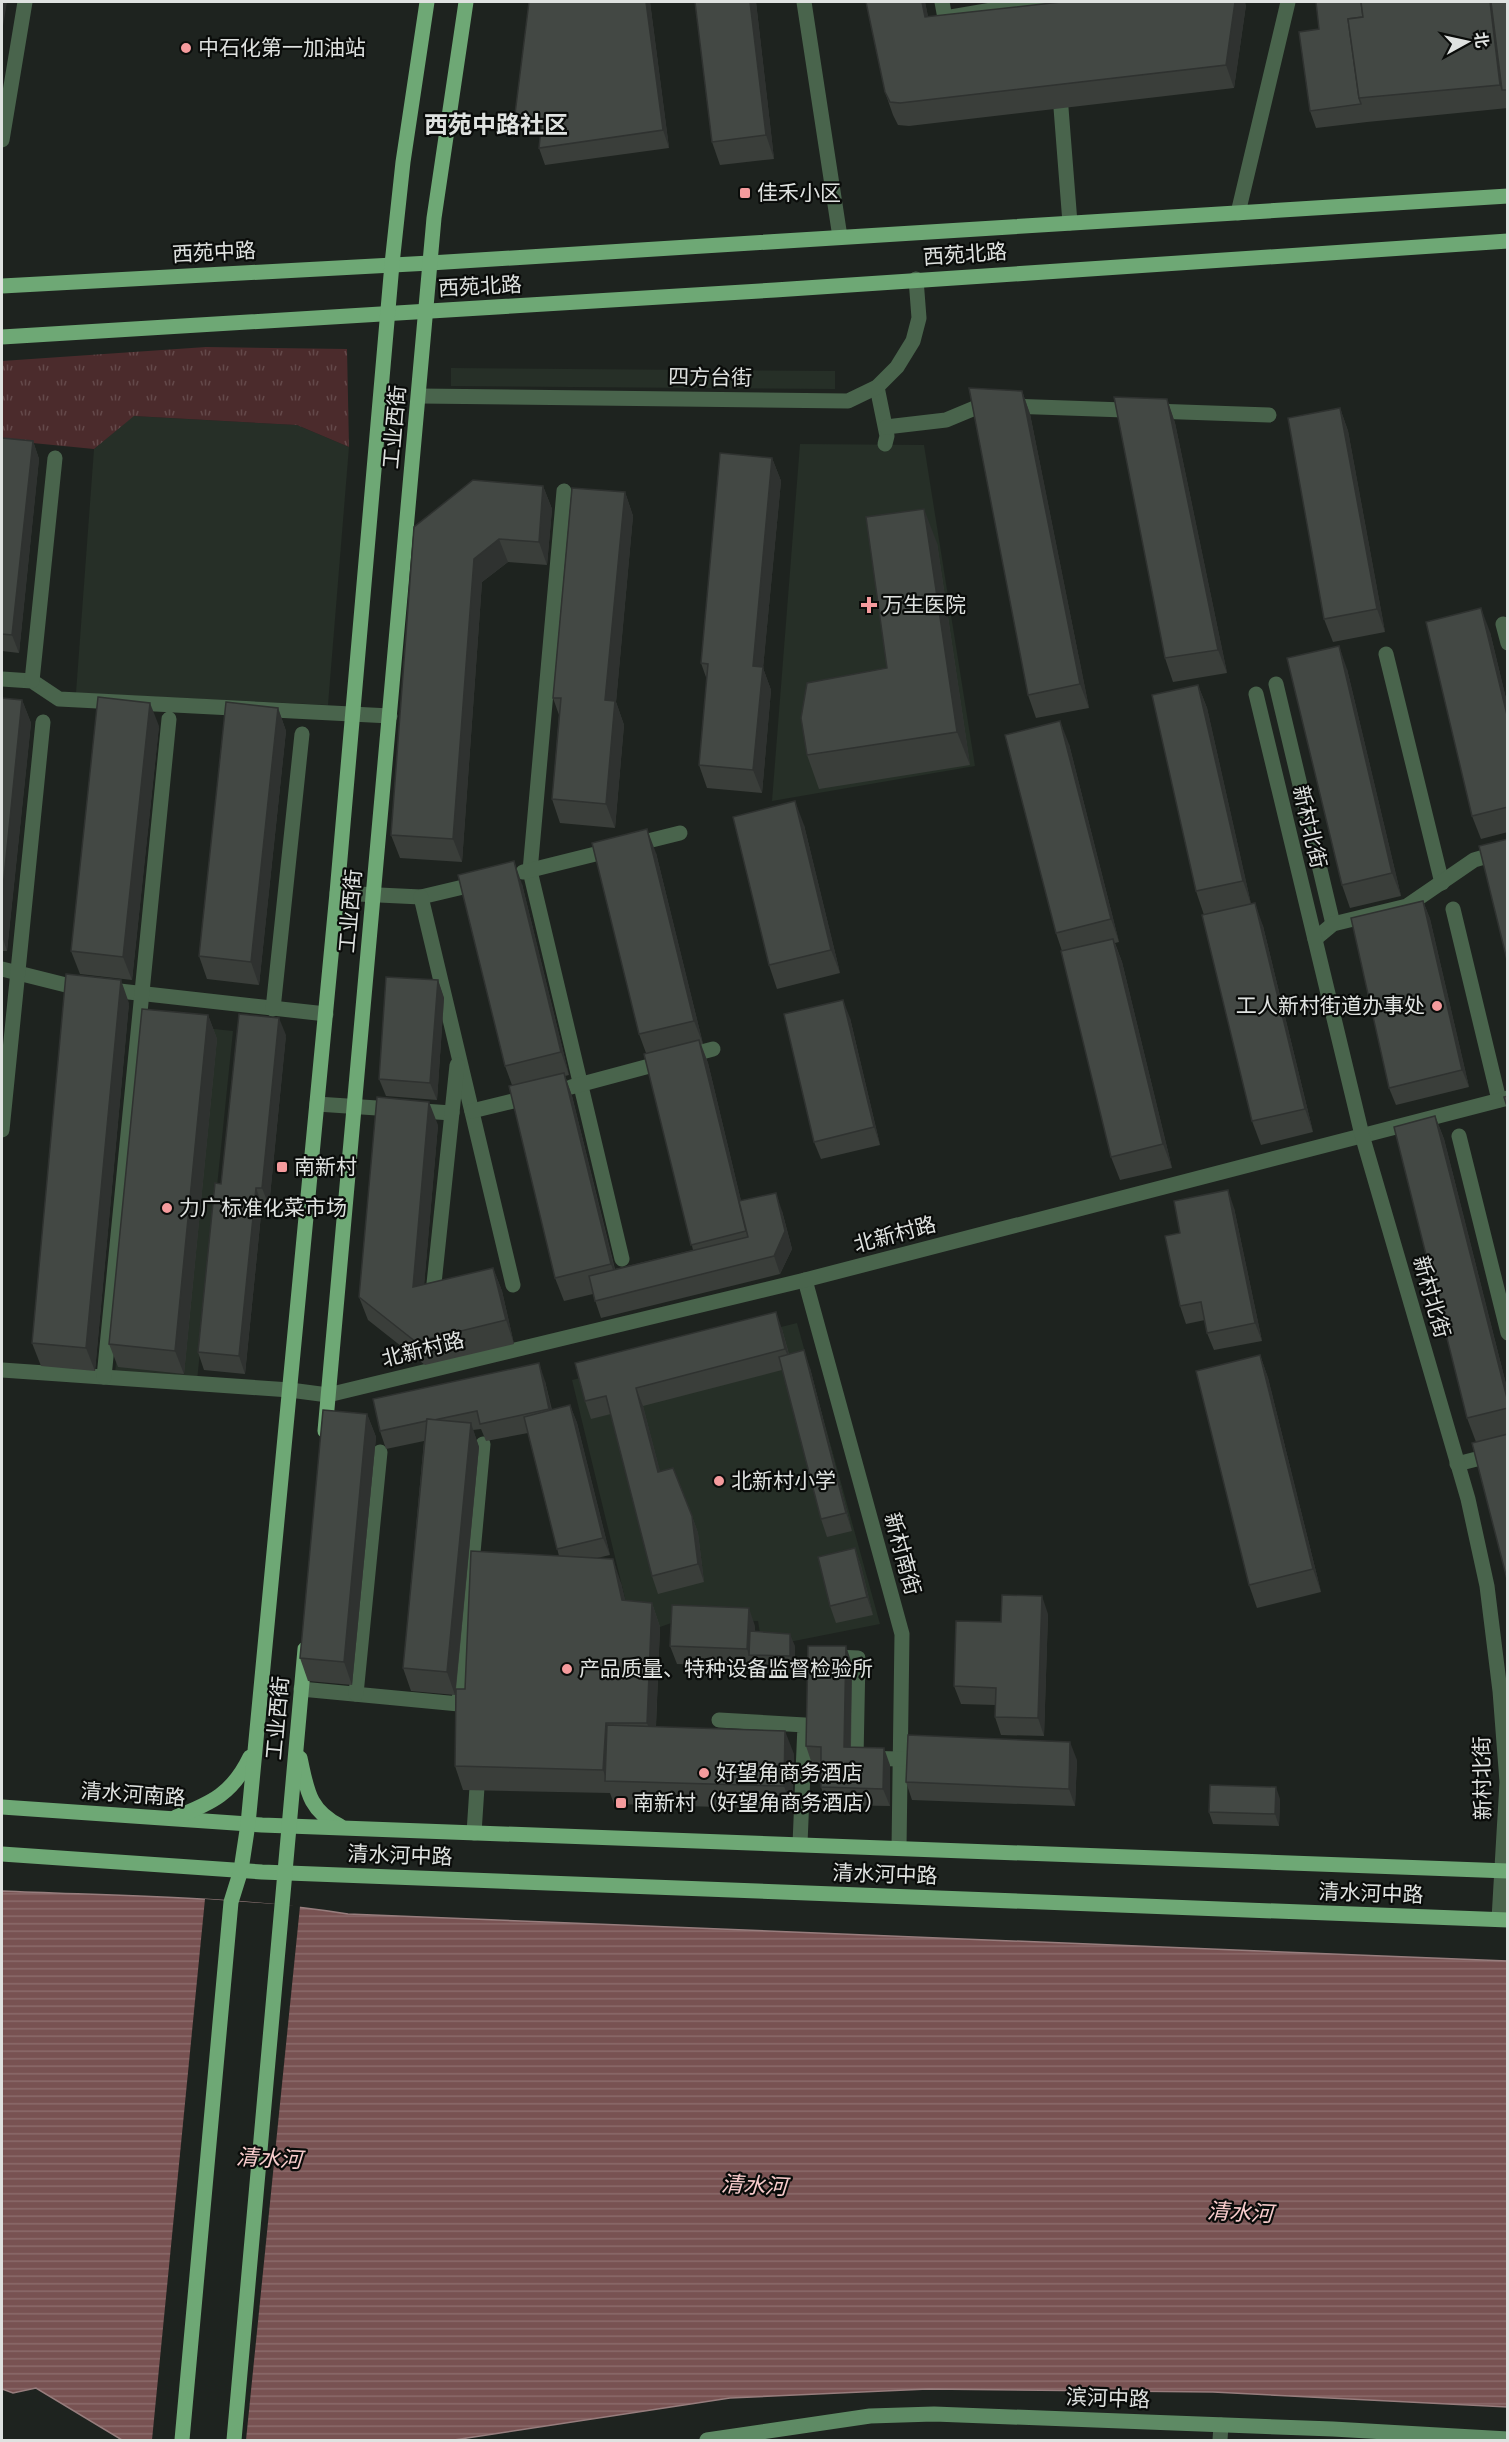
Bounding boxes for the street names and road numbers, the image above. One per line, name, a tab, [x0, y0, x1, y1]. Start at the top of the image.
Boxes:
street label: 西苑中路	[171, 239, 256, 266]
street label: 西苑北路	[922, 241, 1008, 268]
street label: 西苑北路	[437, 273, 522, 300]
street label: 四方台街	[668, 366, 752, 389]
street label: 工业西街	[380, 384, 409, 470]
street label: 新村北街	[1289, 783, 1330, 870]
street label: 工业西街	[336, 868, 365, 954]
street label: 北新村路	[851, 1213, 938, 1256]
street label: 新村北街	[1409, 1253, 1454, 1340]
street label: 北新村路	[379, 1329, 466, 1370]
street label: 新村南街	[881, 1510, 924, 1597]
street label: 工业西街	[263, 1675, 292, 1761]
street label: 新村北街	[1471, 1736, 1494, 1820]
street label: 清水河南路	[80, 1780, 186, 1809]
street label: 清水河中路	[347, 1843, 453, 1868]
street label: 清水河中路	[832, 1862, 938, 1887]
street label: 清水河中路	[1318, 1881, 1424, 1906]
street label: 滨河中路	[1066, 2386, 1150, 2411]

